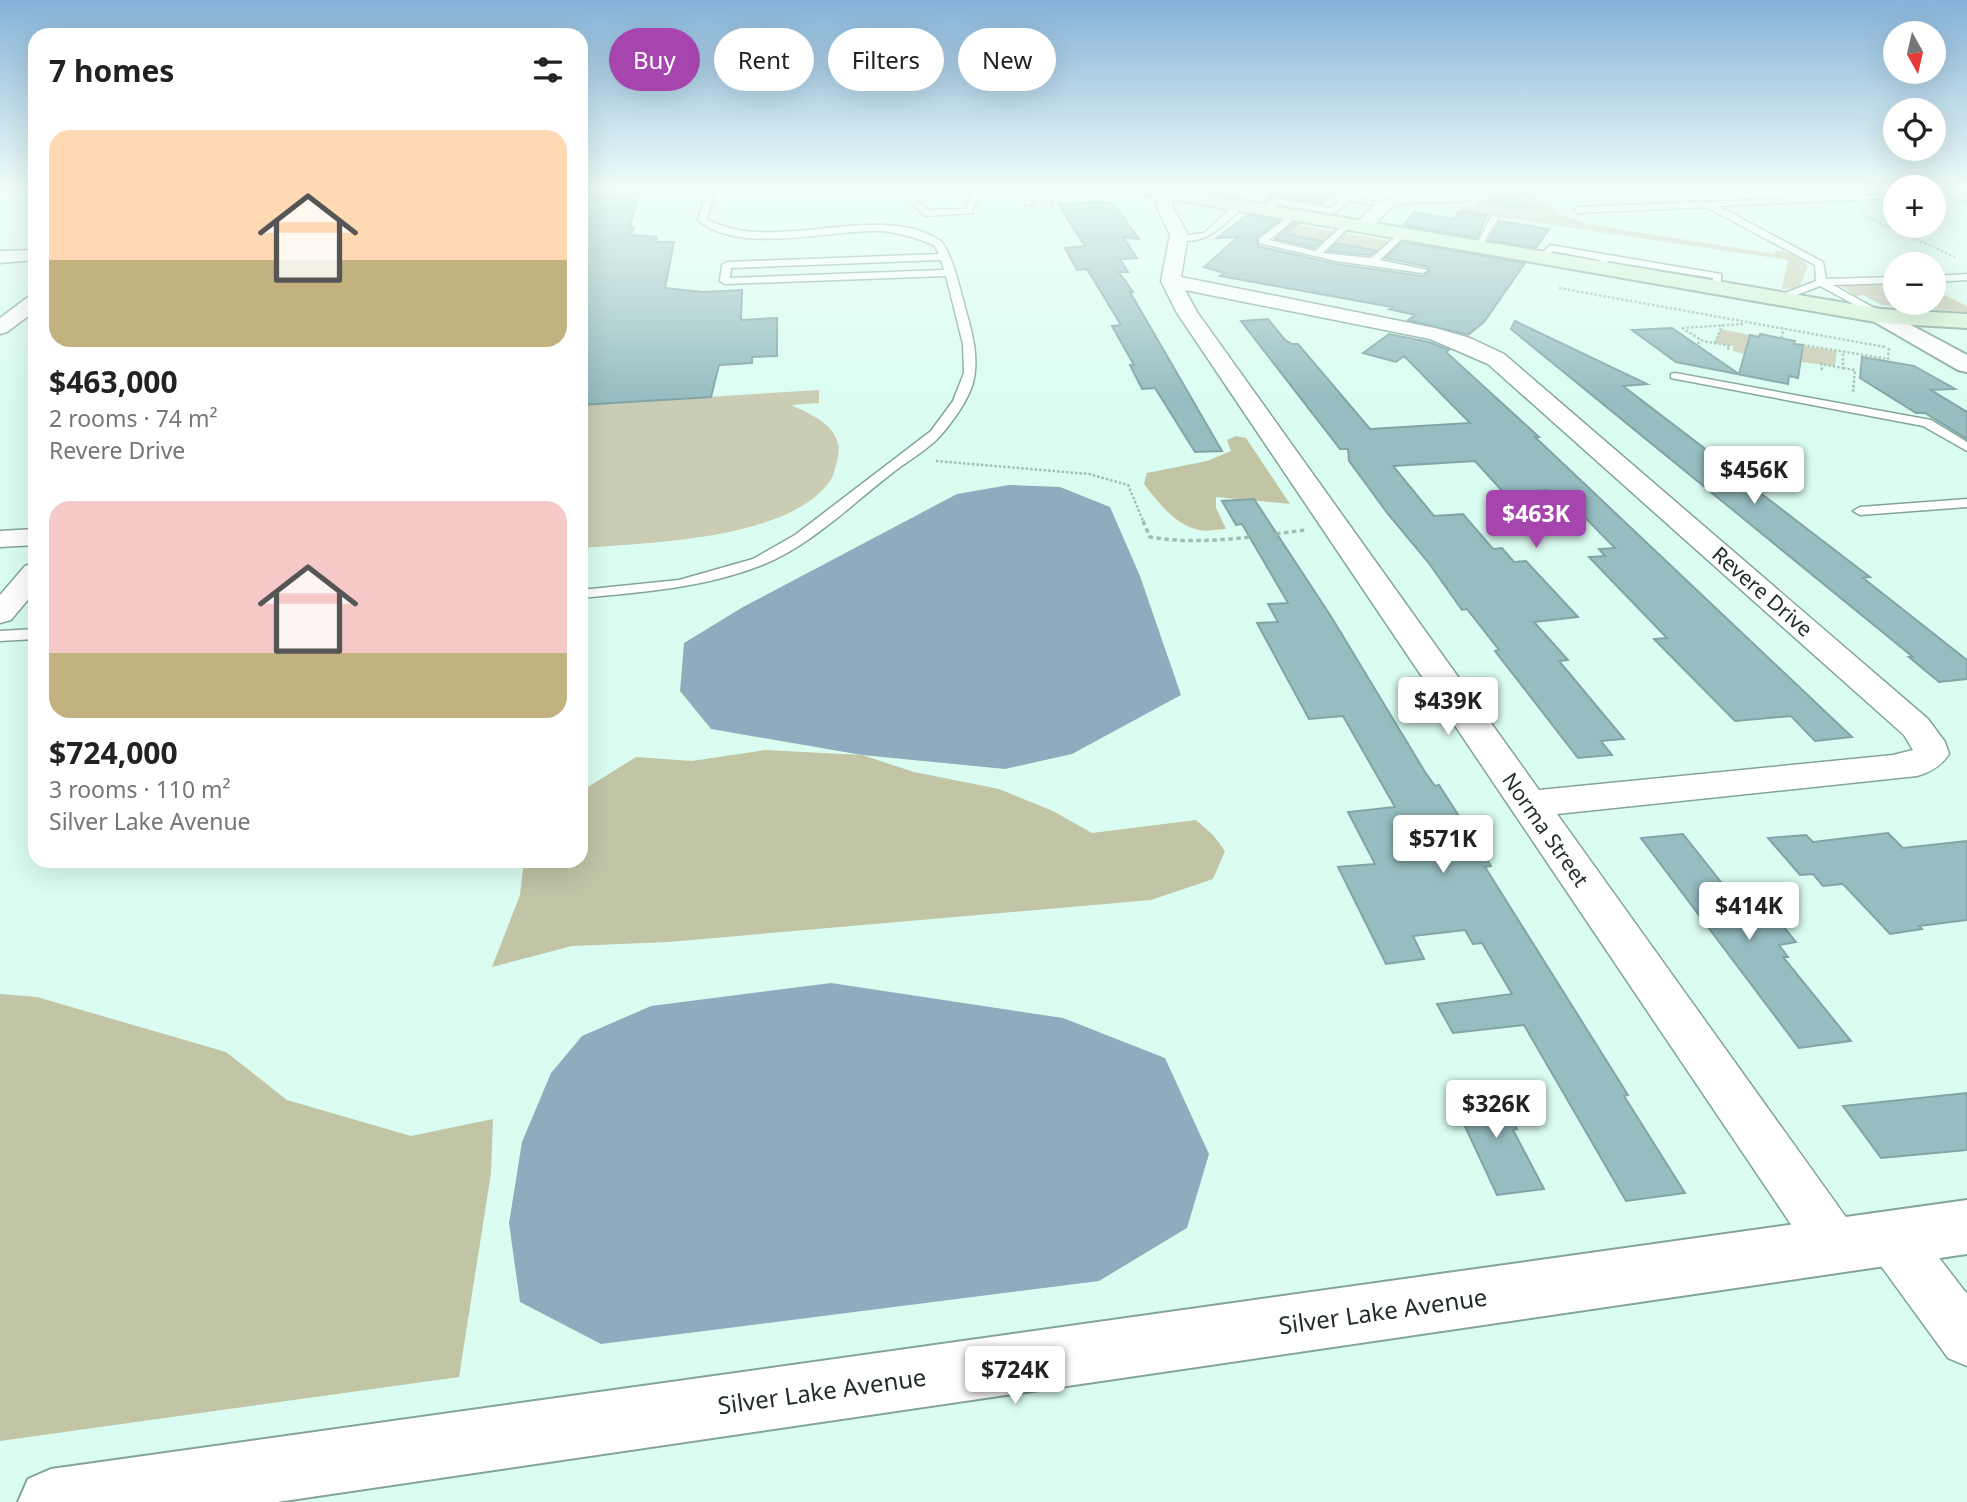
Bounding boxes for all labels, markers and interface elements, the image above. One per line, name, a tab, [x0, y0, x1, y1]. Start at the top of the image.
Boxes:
north arrow	[1883, 21, 1946, 84]
map controls	[1883, 21, 1946, 315]
chip: Buy	[609, 28, 700, 91]
chip: Rent	[714, 28, 814, 91]
chip: Filters	[828, 28, 944, 91]
chip: New	[958, 28, 1056, 91]
text: 7 homes	[49, 50, 174, 91]
icon: filters	[529, 51, 567, 89]
button: locate	[1883, 98, 1946, 161]
icon: home	[245, 175, 371, 301]
button: +	[1883, 175, 1946, 238]
button: −	[1883, 252, 1946, 315]
text: $463,000	[49, 361, 178, 402]
text: 2 rooms · 74 m²	[49, 402, 218, 434]
text: Revere Drive	[49, 434, 185, 466]
pin: $456K	[1705, 447, 1803, 506]
text: $456K	[1720, 453, 1788, 485]
pin: $463K	[1487, 490, 1585, 550]
text: $463K	[1502, 497, 1570, 529]
street label: Revere Drive	[1706, 540, 1819, 643]
icon: home	[245, 546, 371, 672]
pin: $439K	[1399, 678, 1497, 737]
text: $439K	[1414, 684, 1482, 716]
text: $724,000	[49, 732, 178, 773]
street label: Norma Street	[1496, 767, 1596, 892]
text: 3 rooms · 110 m²	[49, 773, 231, 805]
text: Silver Lake Avenue	[49, 805, 251, 837]
pin: $571K	[1394, 816, 1492, 875]
text: $571K	[1409, 822, 1477, 854]
pin: $414K	[1700, 883, 1798, 942]
text: $414K	[1715, 889, 1783, 921]
pin: $326K	[1447, 1080, 1545, 1140]
text: $326K	[1462, 1087, 1530, 1119]
street label: Silver Lake Avenue	[1276, 1280, 1489, 1341]
pin: $724K	[966, 1346, 1064, 1406]
text: $724K	[981, 1353, 1049, 1385]
street label: Silver Lake Avenue	[715, 1360, 928, 1421]

